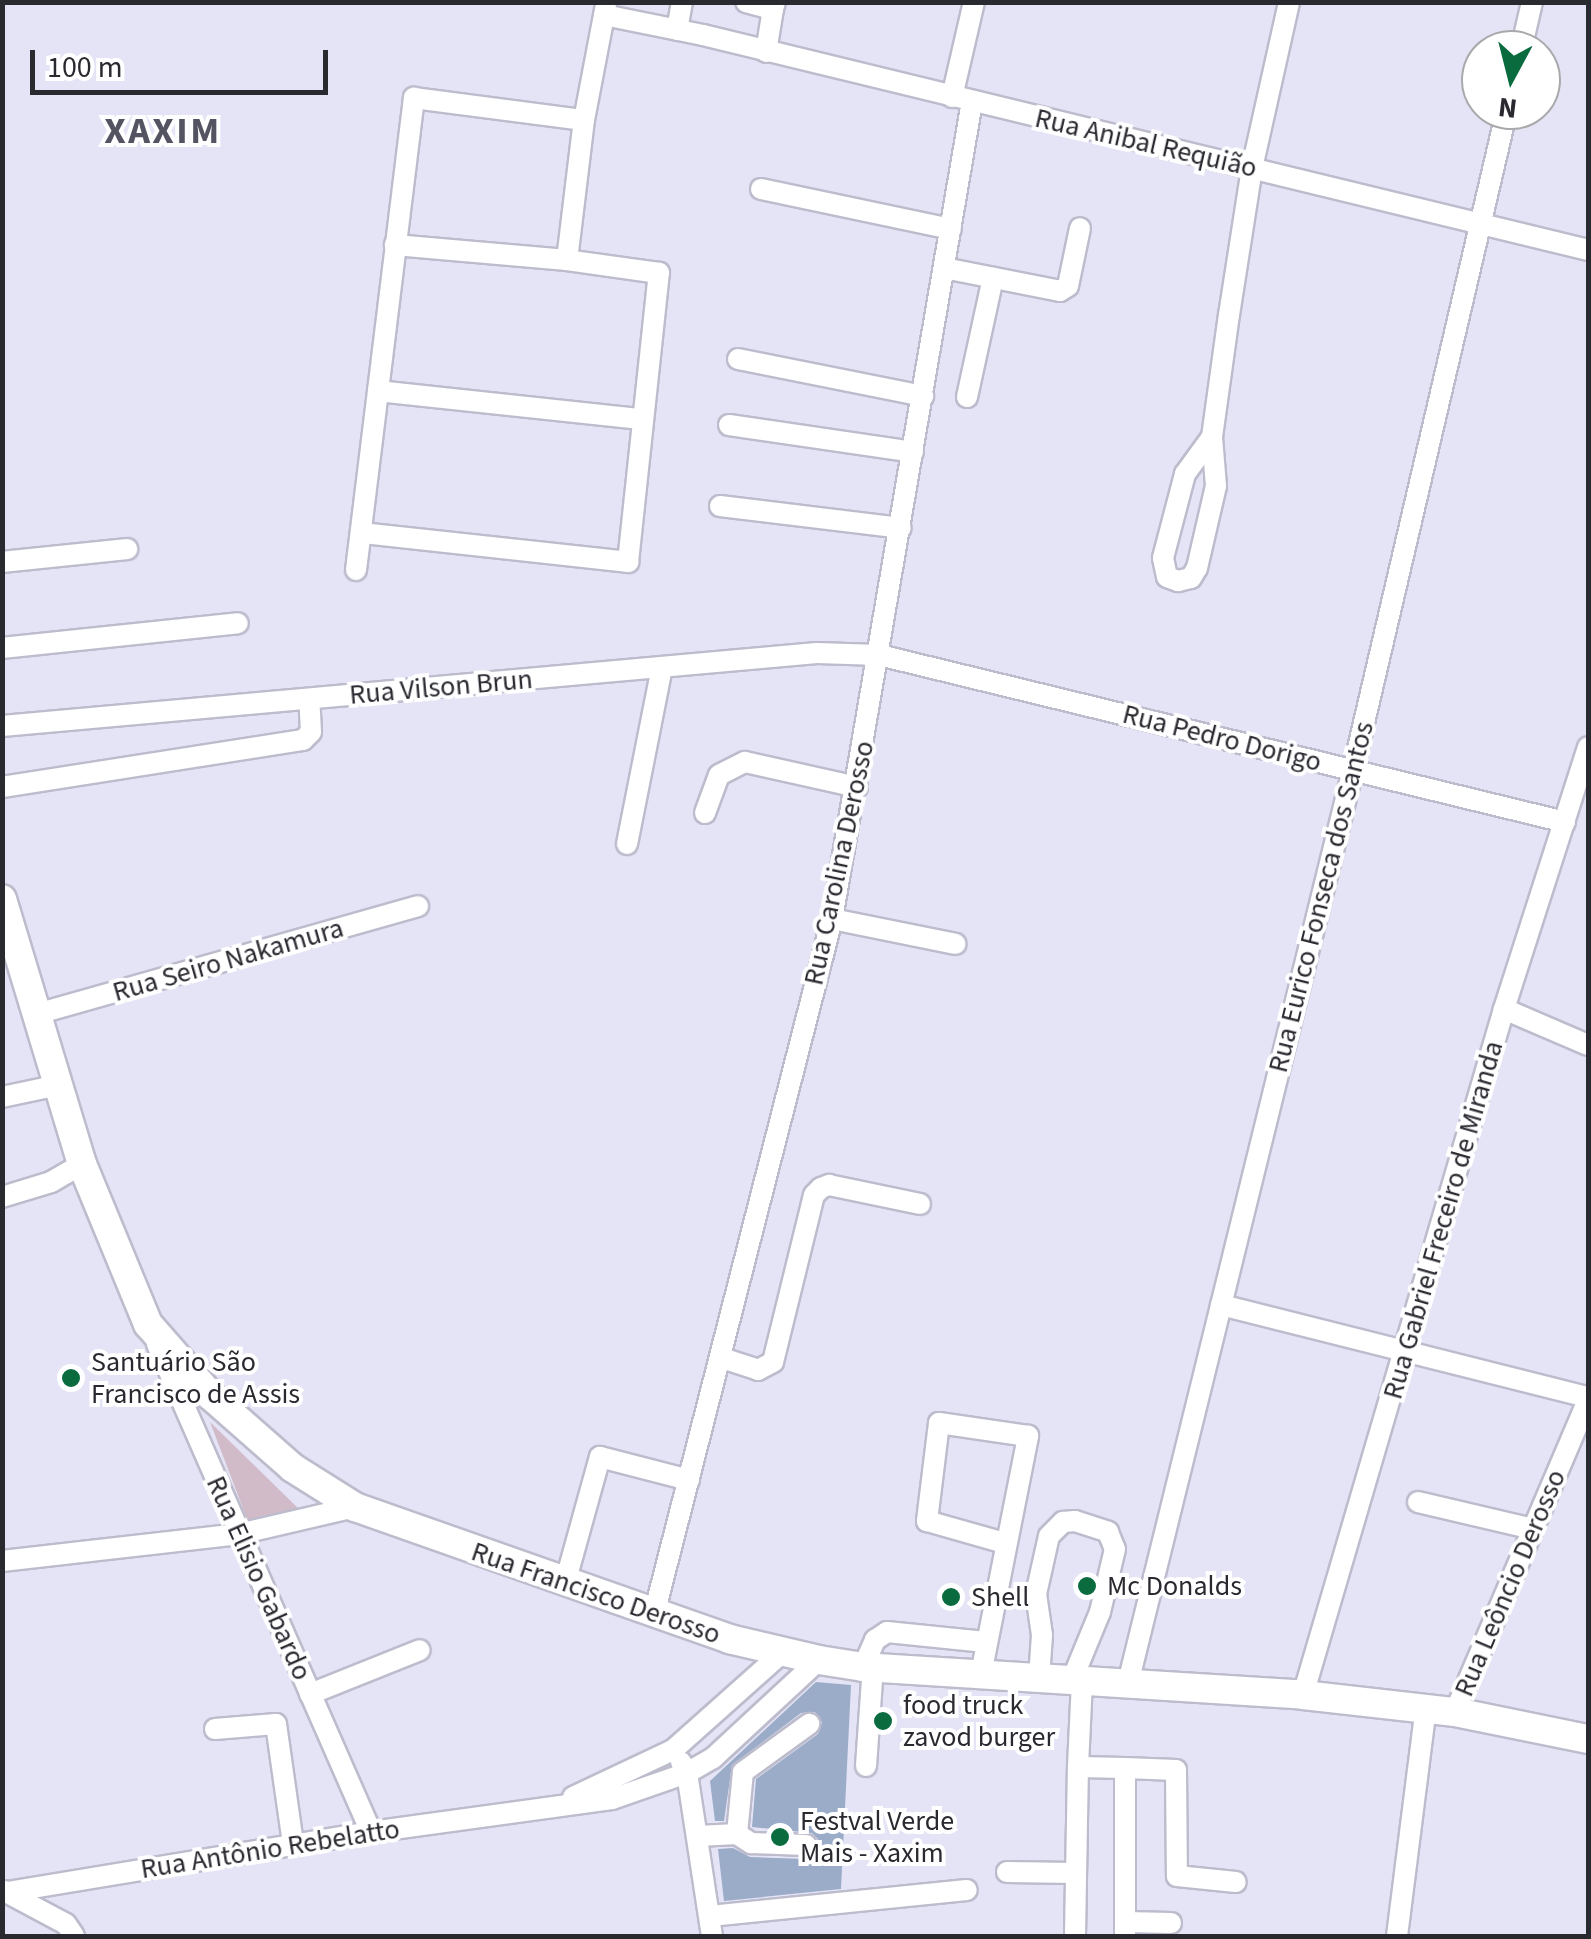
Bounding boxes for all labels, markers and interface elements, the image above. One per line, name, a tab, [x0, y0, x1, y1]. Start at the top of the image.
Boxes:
scale bar	[35, 30, 332, 92]
north arrow	[1461, 30, 1561, 130]
text: 100 m	[47, 46, 123, 89]
text: N	[1496, 87, 1519, 129]
street label: Rua Anibal Requião	[1032, 101, 1260, 185]
district label: XAXIM	[104, 109, 222, 155]
street label: Rua Vilson Brun	[348, 662, 534, 712]
street label: Rua Pedro Dorigo	[1119, 697, 1325, 779]
street label: Rua Eurico Fonseca dos Santos	[1261, 718, 1381, 1076]
street label: Rua Carolina Derosso	[797, 738, 881, 988]
street label: Rua Seiro Nakamura	[109, 911, 347, 1009]
street label: Rua Gabriel Freceiro de Miranda	[1376, 1037, 1510, 1403]
place label: Santuário São Francisco de Assis	[91, 1345, 300, 1411]
marker: Santuário São Francisco de Assis	[60, 1367, 82, 1389]
street label: Rua Leôncio Derosso	[1447, 1464, 1573, 1702]
street label: Rua Elisio Gabardo	[199, 1471, 319, 1685]
street label: Rua Francisco Derosso	[467, 1535, 725, 1651]
place label: Mc Donalds	[1107, 1569, 1242, 1603]
marker: Mc Donalds	[1076, 1575, 1098, 1597]
place label: Shell	[971, 1580, 1029, 1614]
marker: Shell	[940, 1586, 962, 1608]
place label: food truck zavod burger	[903, 1688, 1055, 1754]
marker: food truck zavod burger	[872, 1710, 894, 1732]
place label: Festval Verde Mais - Xaxim	[800, 1804, 954, 1870]
street label: Rua Antônio Rebelatto	[138, 1812, 402, 1886]
marker: Festval Verde Mais - Xaxim	[769, 1826, 791, 1848]

